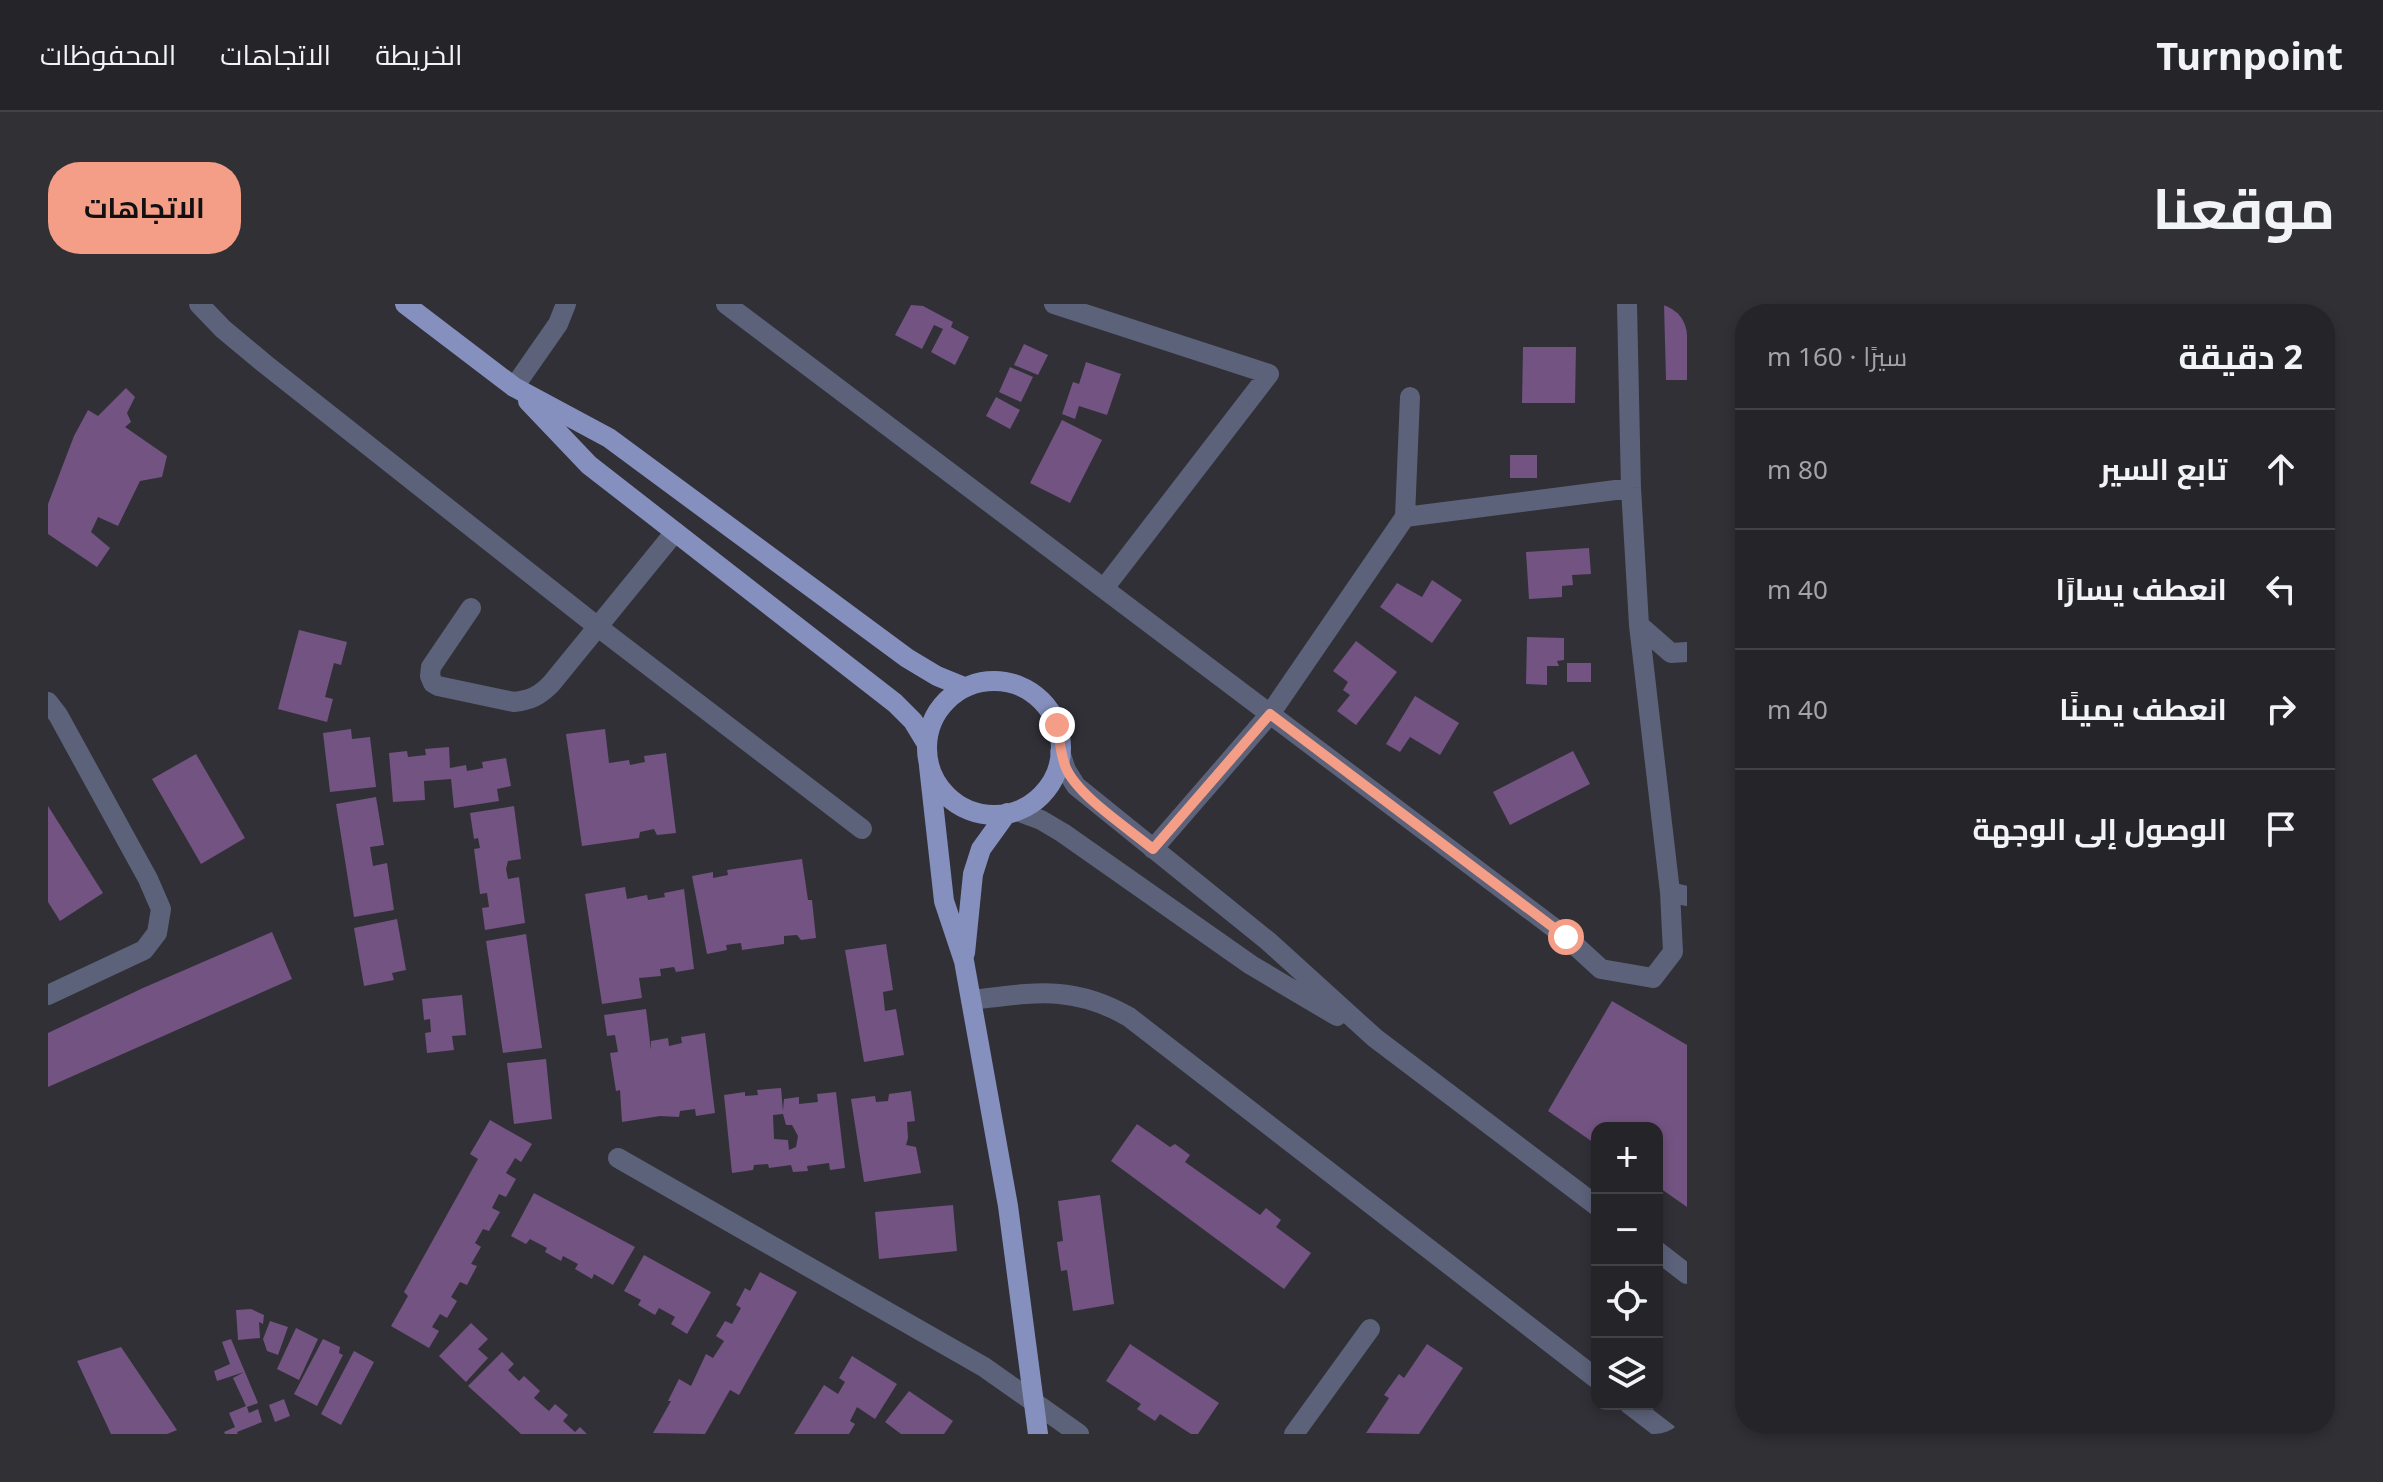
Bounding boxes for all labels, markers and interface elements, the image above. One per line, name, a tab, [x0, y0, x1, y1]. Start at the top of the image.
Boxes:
text: Turnpoint	[2156, 29, 2343, 81]
text: المحفوظات	[40, 35, 176, 73]
text: الاتجاهات	[220, 35, 331, 73]
text: الخريطة	[375, 35, 463, 73]
button: الاتجاهات	[48, 162, 241, 254]
text: موقعنا	[2152, 169, 2335, 245]
text: 2 دقيقة	[2179, 333, 2303, 379]
text: سيرًا · 160 m	[1767, 338, 1907, 374]
icon: ahead	[2259, 447, 2303, 491]
text: تابع السير	[2100, 448, 2227, 489]
text: 80 m	[1767, 451, 1828, 487]
icon: left	[2259, 567, 2303, 611]
text: انعطف يسارًا	[2056, 568, 2227, 609]
text: 40 m	[1767, 571, 1828, 607]
icon: right	[2259, 687, 2303, 731]
text: انعطف يمينًا	[2059, 688, 2227, 729]
text: 40 m	[1767, 691, 1828, 727]
route end	[1039, 707, 1075, 743]
icon: arrive	[2259, 807, 2303, 851]
text: الوصول إلى الوجهة	[1972, 808, 2227, 849]
route start	[1548, 919, 1584, 955]
map controls	[1591, 1122, 1663, 1410]
button: +	[1591, 1122, 1663, 1194]
button: −	[1591, 1194, 1663, 1266]
button: locate	[1591, 1266, 1663, 1338]
button: layers	[1591, 1338, 1663, 1410]

